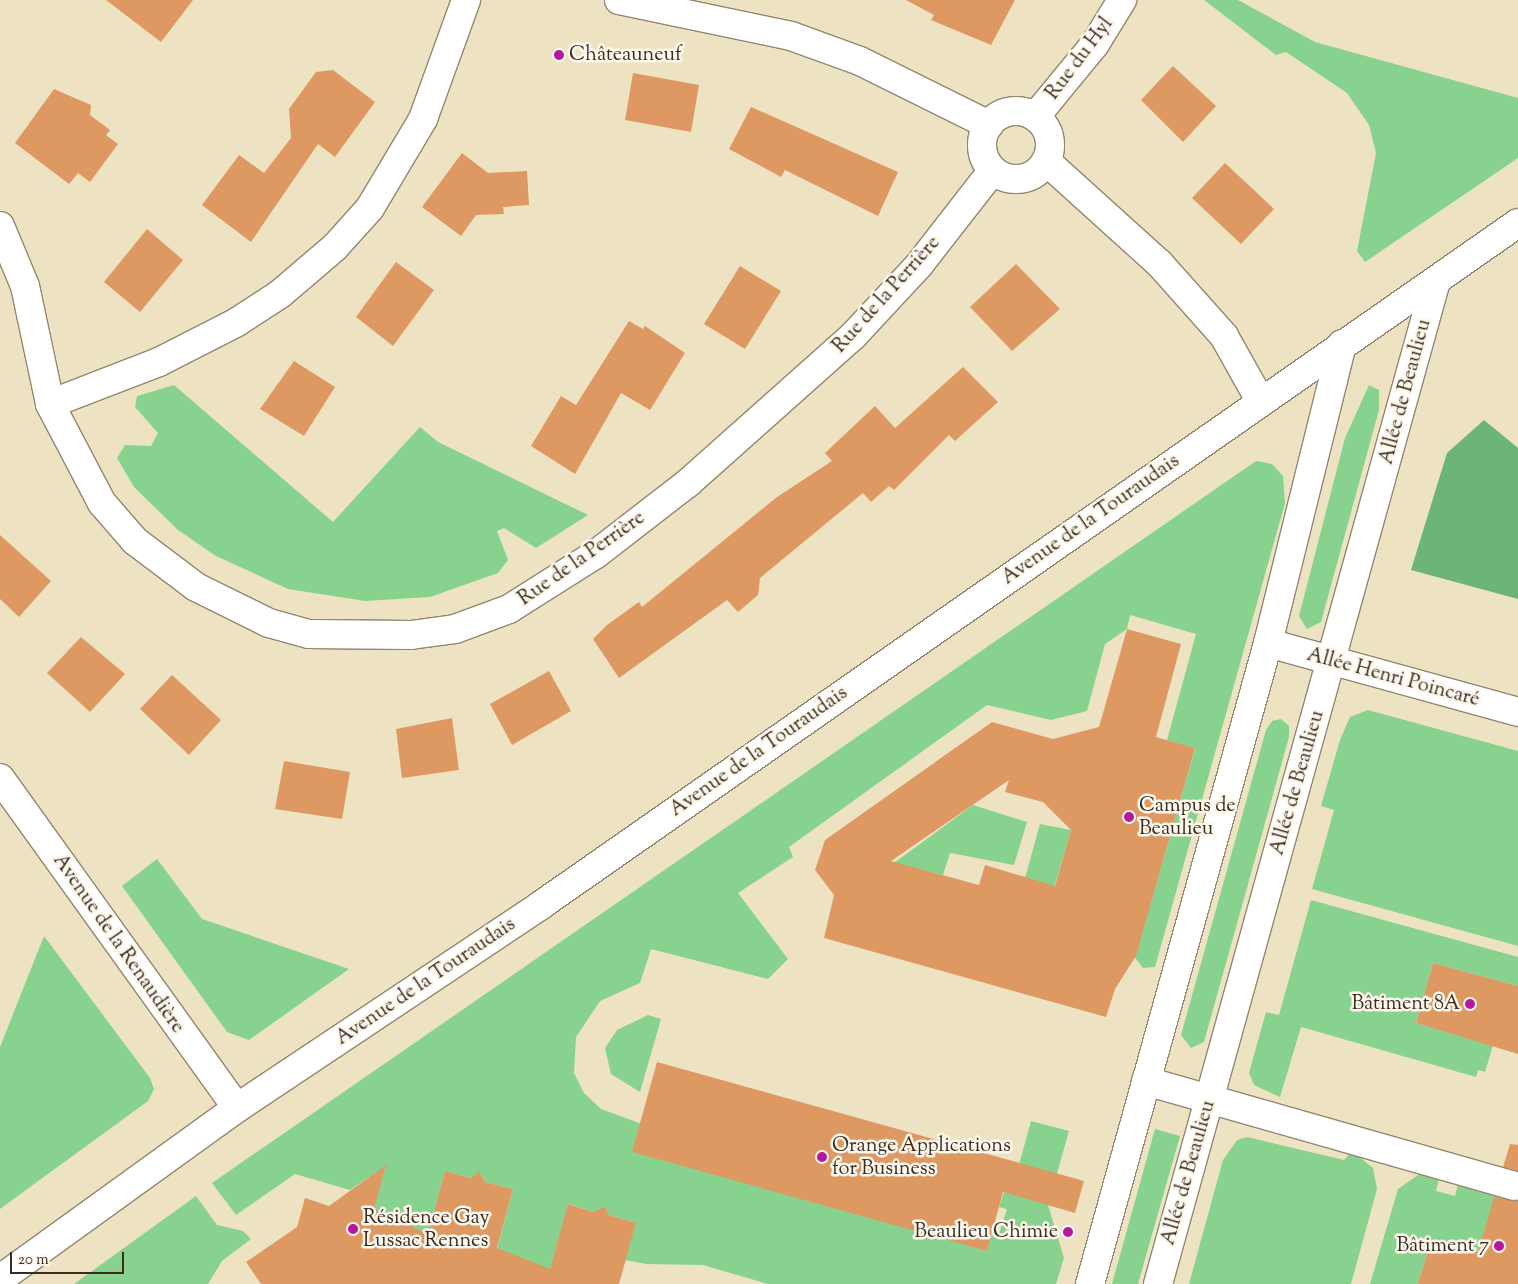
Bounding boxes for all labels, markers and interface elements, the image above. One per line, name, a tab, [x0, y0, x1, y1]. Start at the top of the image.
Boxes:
street label: Rue du Hyl	[1041, 13, 1119, 105]
place label: Châteauneuf	[569, 43, 682, 67]
marker: Châteauneuf	[553, 49, 565, 61]
street label: Rue de la Perrière	[828, 232, 946, 358]
street label: Allée de Beaulieu	[1375, 317, 1437, 467]
street label: Avenue de la Touraudais	[997, 449, 1185, 591]
street label: Rue de la Perrière	[514, 506, 650, 612]
street label: Allée Henri Poincaré	[1304, 643, 1482, 713]
street label: Avenue de la Touraudais	[665, 681, 853, 823]
street label: Allée de Beaulieu	[1266, 708, 1330, 858]
place label: Campus de Beaulieu	[1139, 794, 1236, 841]
marker: Campus de Beaulieu	[1123, 811, 1135, 823]
street label: Avenue de la Renaudière	[47, 850, 189, 1038]
street label: Avenue de la Touraudais	[332, 913, 520, 1051]
place label: Bâtiment 8A	[1351, 992, 1460, 1016]
marker: Bâtiment 8A	[1464, 998, 1476, 1010]
street label: Allée de Beaulieu	[1157, 1098, 1221, 1248]
place label: Orange Applications for Business	[832, 1134, 1011, 1181]
marker: Orange Applications for Business	[816, 1151, 828, 1163]
place label: Résidence Gay Lussac Rennes	[363, 1206, 489, 1253]
place label: Beaulieu Chimie	[914, 1220, 1058, 1244]
marker: Résidence Gay Lussac Rennes	[347, 1223, 359, 1235]
marker: Beaulieu Chimie	[1062, 1226, 1074, 1238]
place label: Bâtiment 7	[1396, 1234, 1489, 1258]
marker: Bâtiment 7	[1493, 1240, 1505, 1252]
scale bar	[12, 1242, 126, 1274]
text: 20 m	[18, 1250, 49, 1271]

